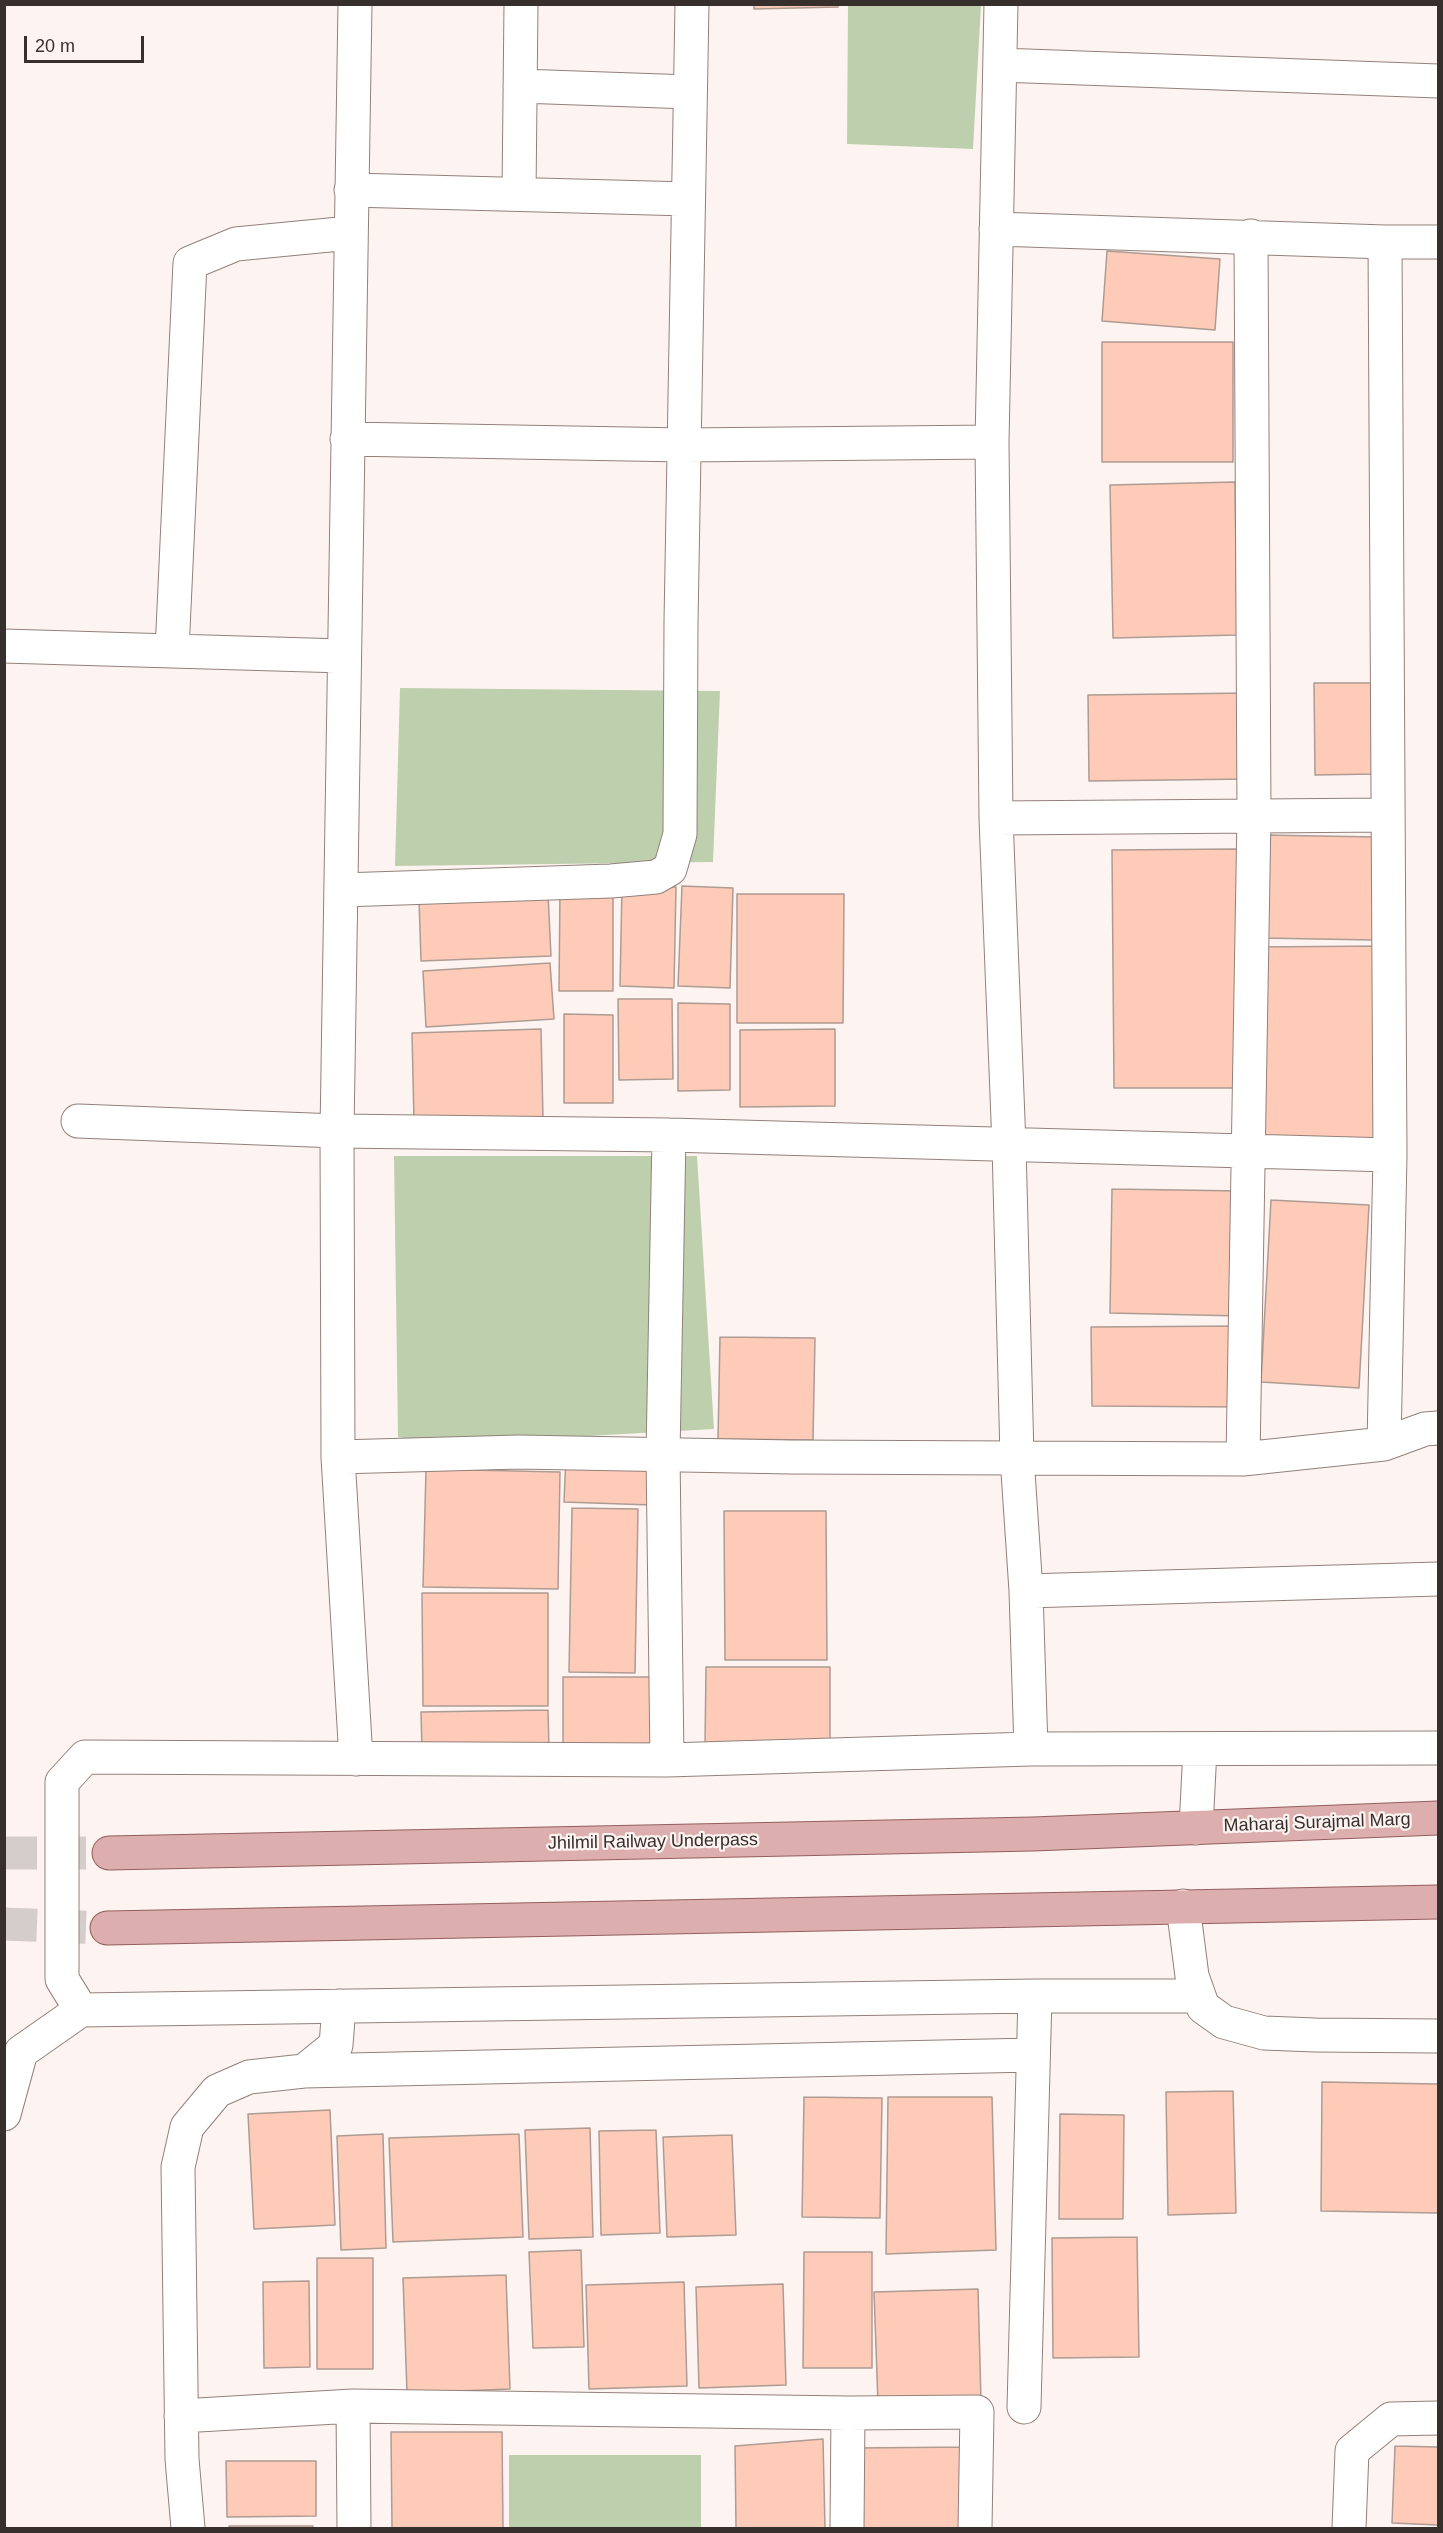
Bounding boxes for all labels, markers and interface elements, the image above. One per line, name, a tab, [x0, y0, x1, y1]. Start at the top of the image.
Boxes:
scale bar	[27, 24, 147, 62]
text: 20 m	[35, 36, 75, 56]
street label: Maharaj Surajmal Marg	[1223, 1809, 1411, 1837]
street label: Jhilmil Railway Underpass	[548, 1829, 758, 1855]

